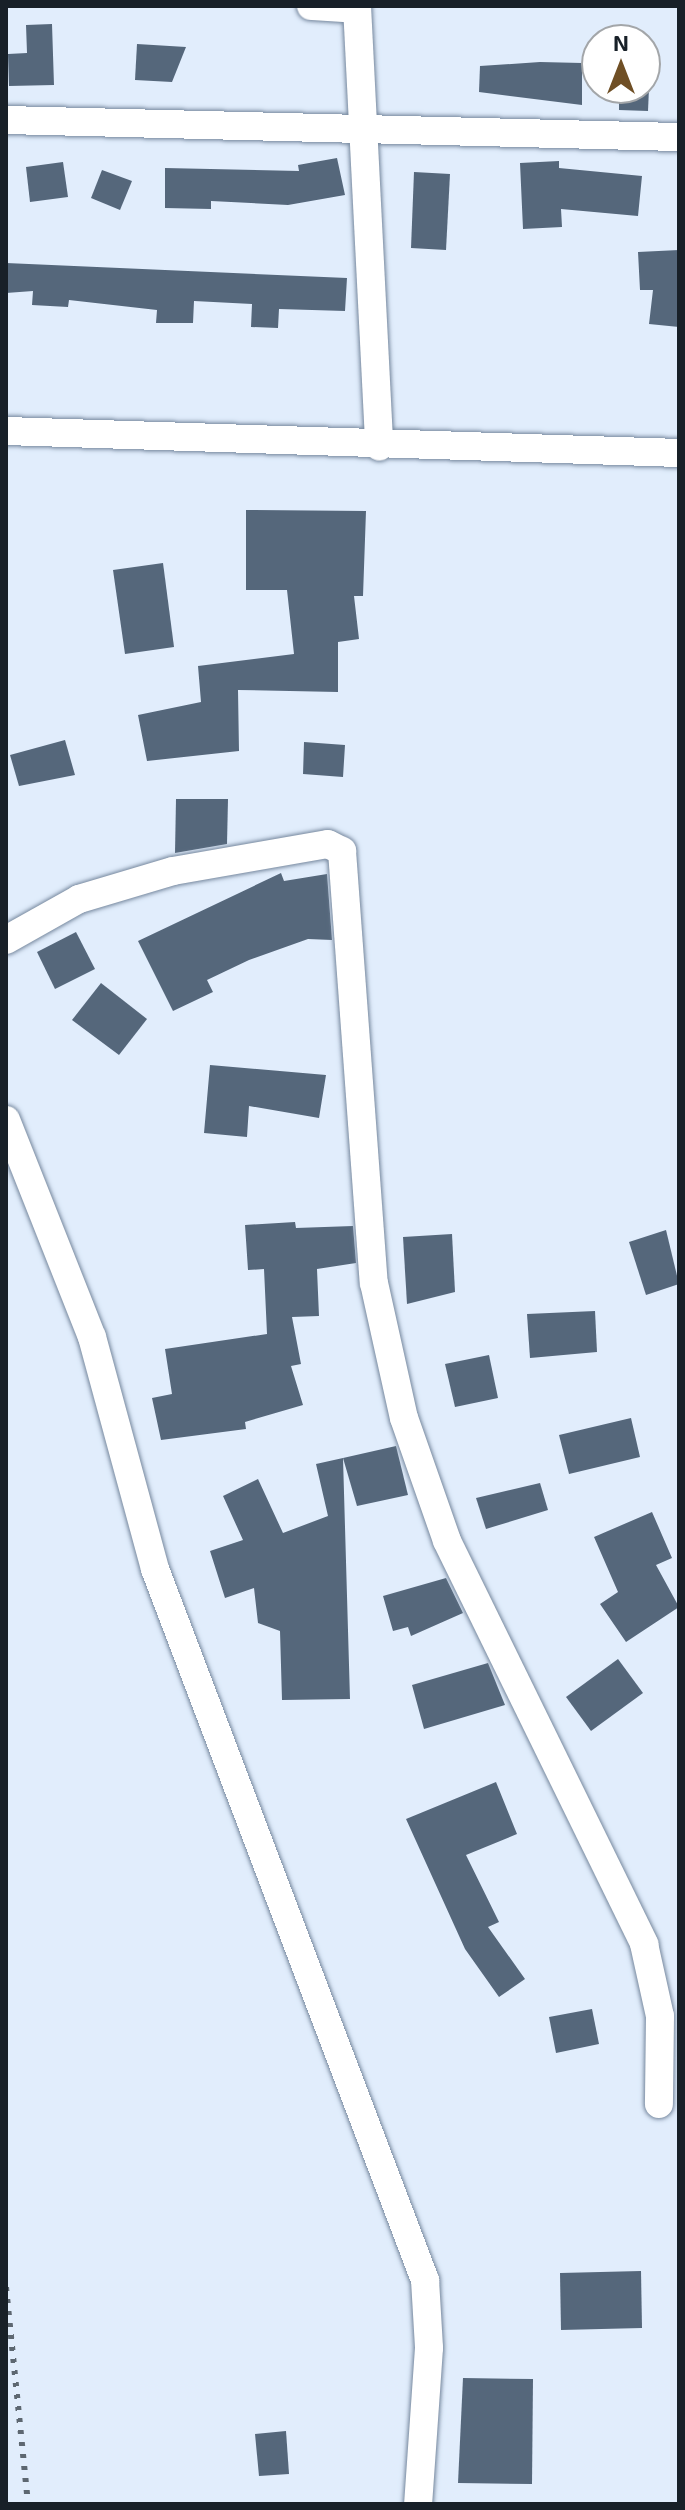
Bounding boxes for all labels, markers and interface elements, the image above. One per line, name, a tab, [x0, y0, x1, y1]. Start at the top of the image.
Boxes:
north arrow	[581, 24, 661, 104]
text: N	[613, 29, 629, 55]

